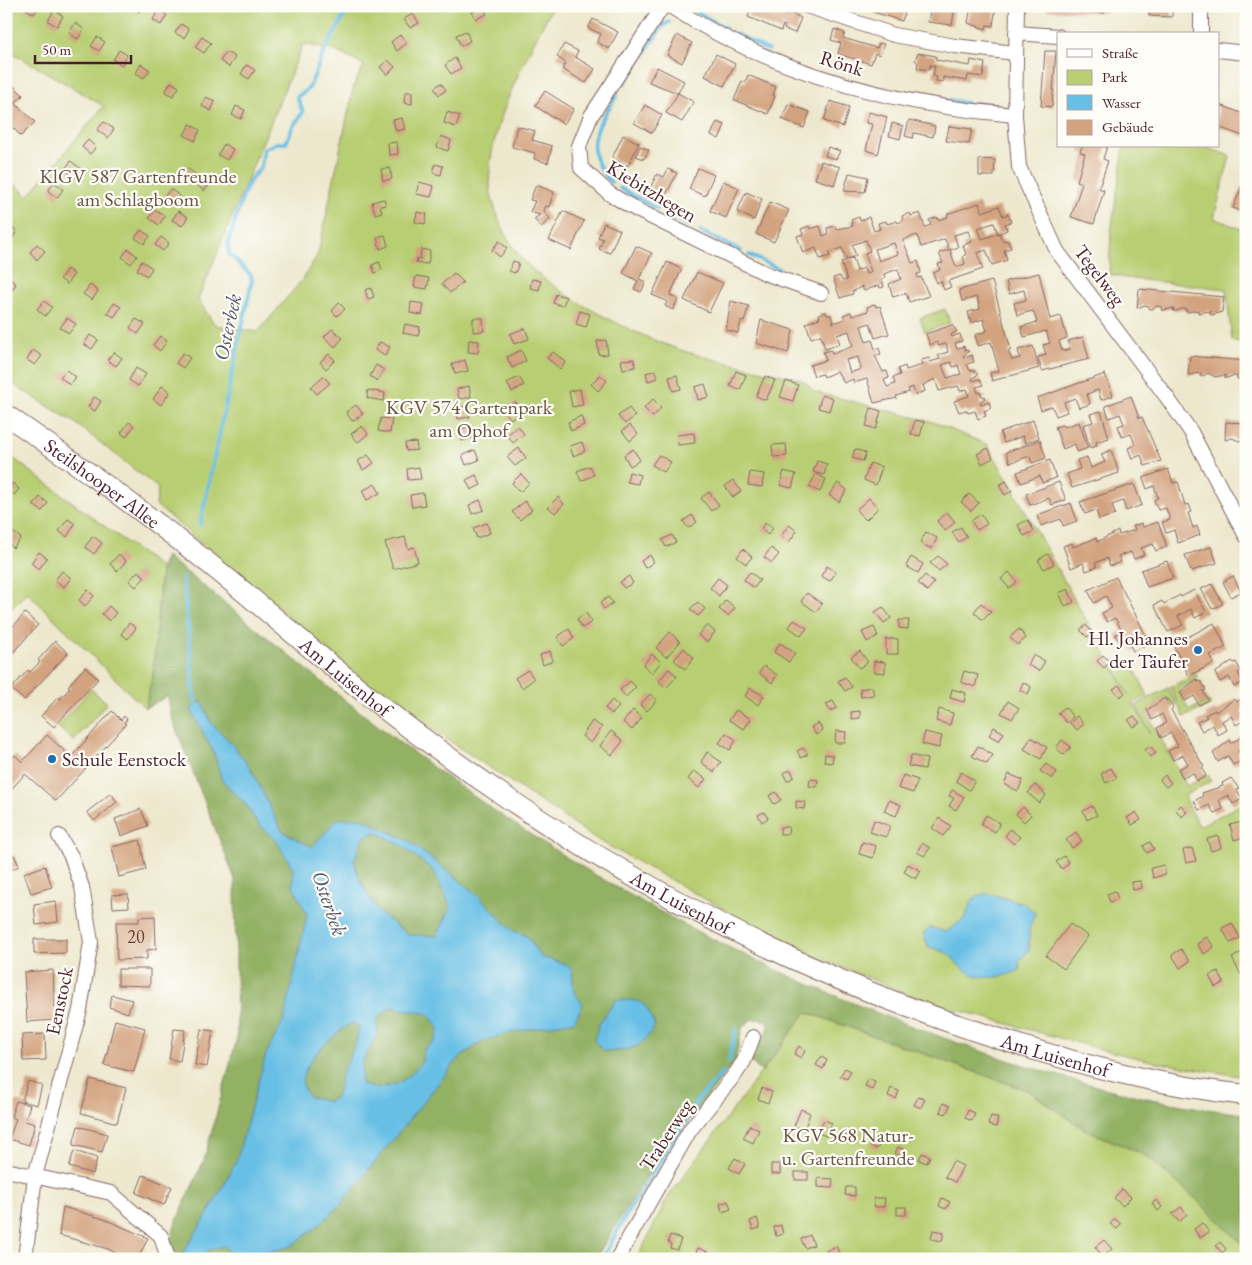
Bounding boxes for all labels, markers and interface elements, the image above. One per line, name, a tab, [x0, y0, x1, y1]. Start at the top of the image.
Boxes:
scale bar	[35, 32, 131, 64]
legend	[1057, 32, 1220, 148]
text: 50 m	[42, 40, 71, 59]
text: Straße	[1102, 43, 1138, 62]
street label: Rönk	[817, 44, 867, 82]
text: Park	[1102, 67, 1129, 86]
text: Wasser	[1102, 93, 1141, 112]
text: Gebäude	[1102, 117, 1154, 136]
street label: Kiebitzhegen	[602, 154, 702, 228]
park label: KlGV 587 Gartenfreunde am Schlagboom	[40, 163, 237, 212]
street label: Tegelweg	[1069, 239, 1132, 311]
water label: Osterbek	[207, 291, 247, 363]
park label: KGV 574 Gartenpark am Ophof	[386, 394, 553, 443]
street label: Steilshooper Allee	[39, 432, 166, 534]
place label: Hl. Johannes der Täufer	[1088, 625, 1188, 674]
street label: Am Luisenhof	[293, 631, 399, 724]
marker: Hl. Johannes der Täufer	[1192, 644, 1204, 656]
place label: Schule Eenstock	[62, 746, 187, 772]
marker: Schule Eenstock	[46, 753, 58, 765]
street label: Am Luisenhof	[625, 864, 739, 941]
water label: Osterbek	[306, 867, 354, 940]
house number: 20	[127, 925, 145, 948]
street label: Eenstock	[39, 964, 79, 1038]
street label: Am Luisenhof	[997, 1027, 1115, 1084]
street label: Traberweg	[633, 1094, 699, 1176]
park label: KGV 568 Natur- u. Gartenfreunde	[782, 1122, 915, 1171]

